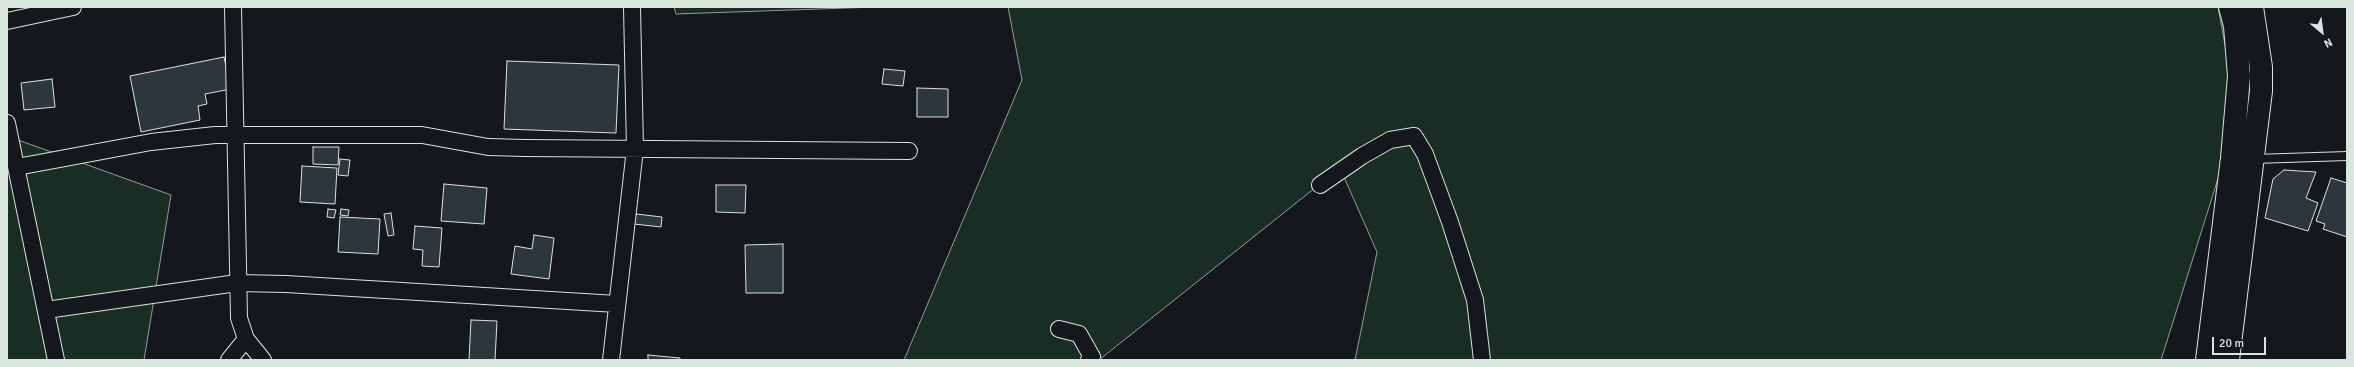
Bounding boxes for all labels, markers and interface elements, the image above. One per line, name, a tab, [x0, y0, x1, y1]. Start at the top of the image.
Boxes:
north arrow	[2302, 12, 2342, 52]
text: N	[2322, 35, 2335, 50]
scale bar	[2214, 329, 2268, 355]
text: 20 m	[2219, 336, 2244, 351]

